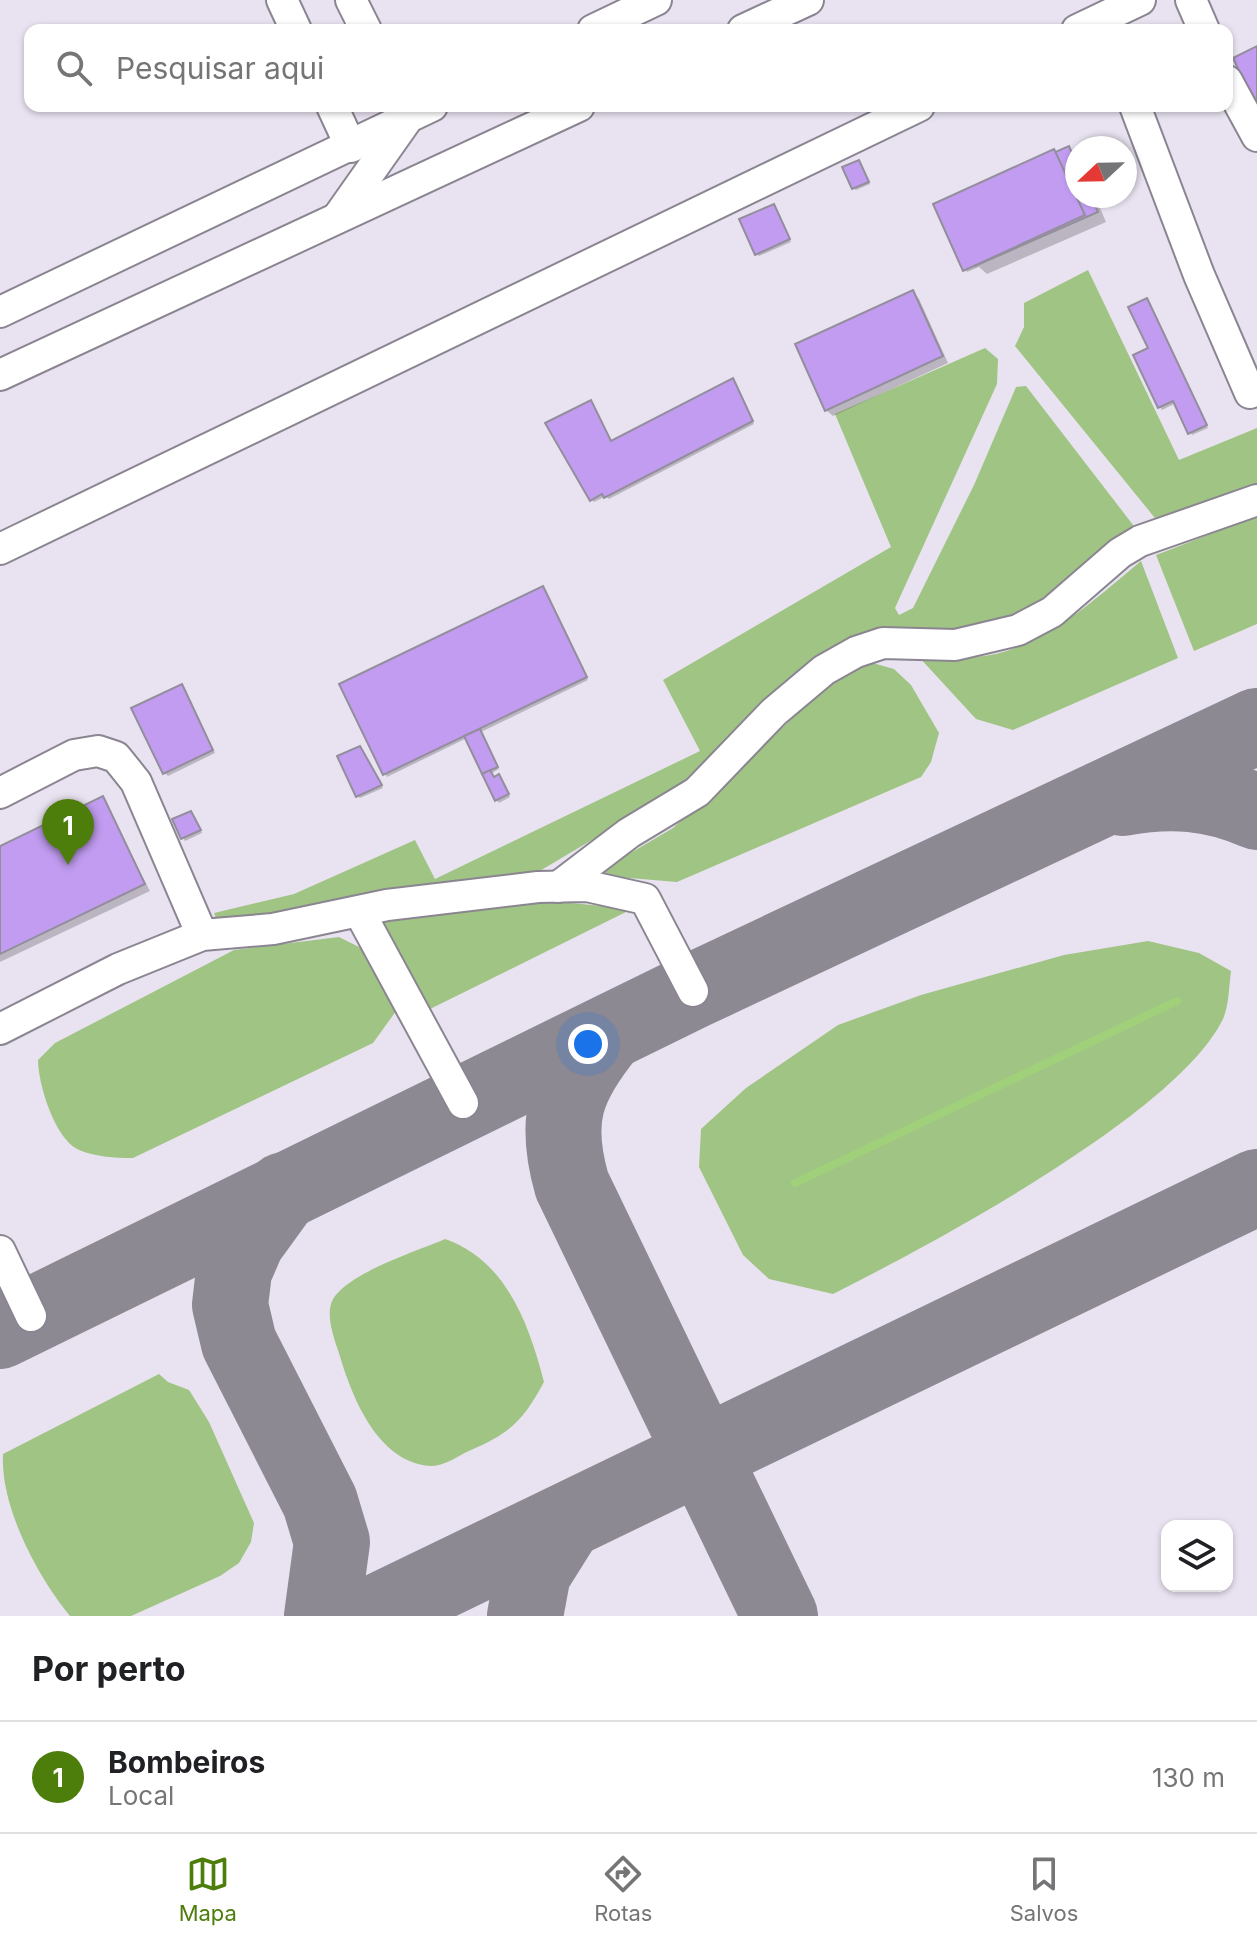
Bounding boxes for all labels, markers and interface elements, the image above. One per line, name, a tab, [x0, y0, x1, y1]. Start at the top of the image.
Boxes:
search box	[24, 24, 1233, 112]
icon: search	[52, 46, 96, 90]
text: Pesquisar aqui	[116, 50, 324, 86]
north arrow	[1065, 136, 1137, 208]
pin: 1	[42, 799, 94, 865]
your location	[568, 1024, 608, 1064]
map controls	[1161, 1520, 1233, 1592]
button: layers	[1161, 1520, 1233, 1592]
text: Por perto	[32, 1648, 186, 1689]
text: Bombeiros	[108, 1744, 265, 1780]
text: 1	[52, 1762, 64, 1793]
text: 130 m	[1152, 1762, 1225, 1793]
text: Local	[108, 1780, 174, 1811]
tab: Mapa	[179, 1852, 237, 1926]
tab: Rotas	[594, 1852, 652, 1926]
tab: Salvos	[1010, 1852, 1078, 1926]

